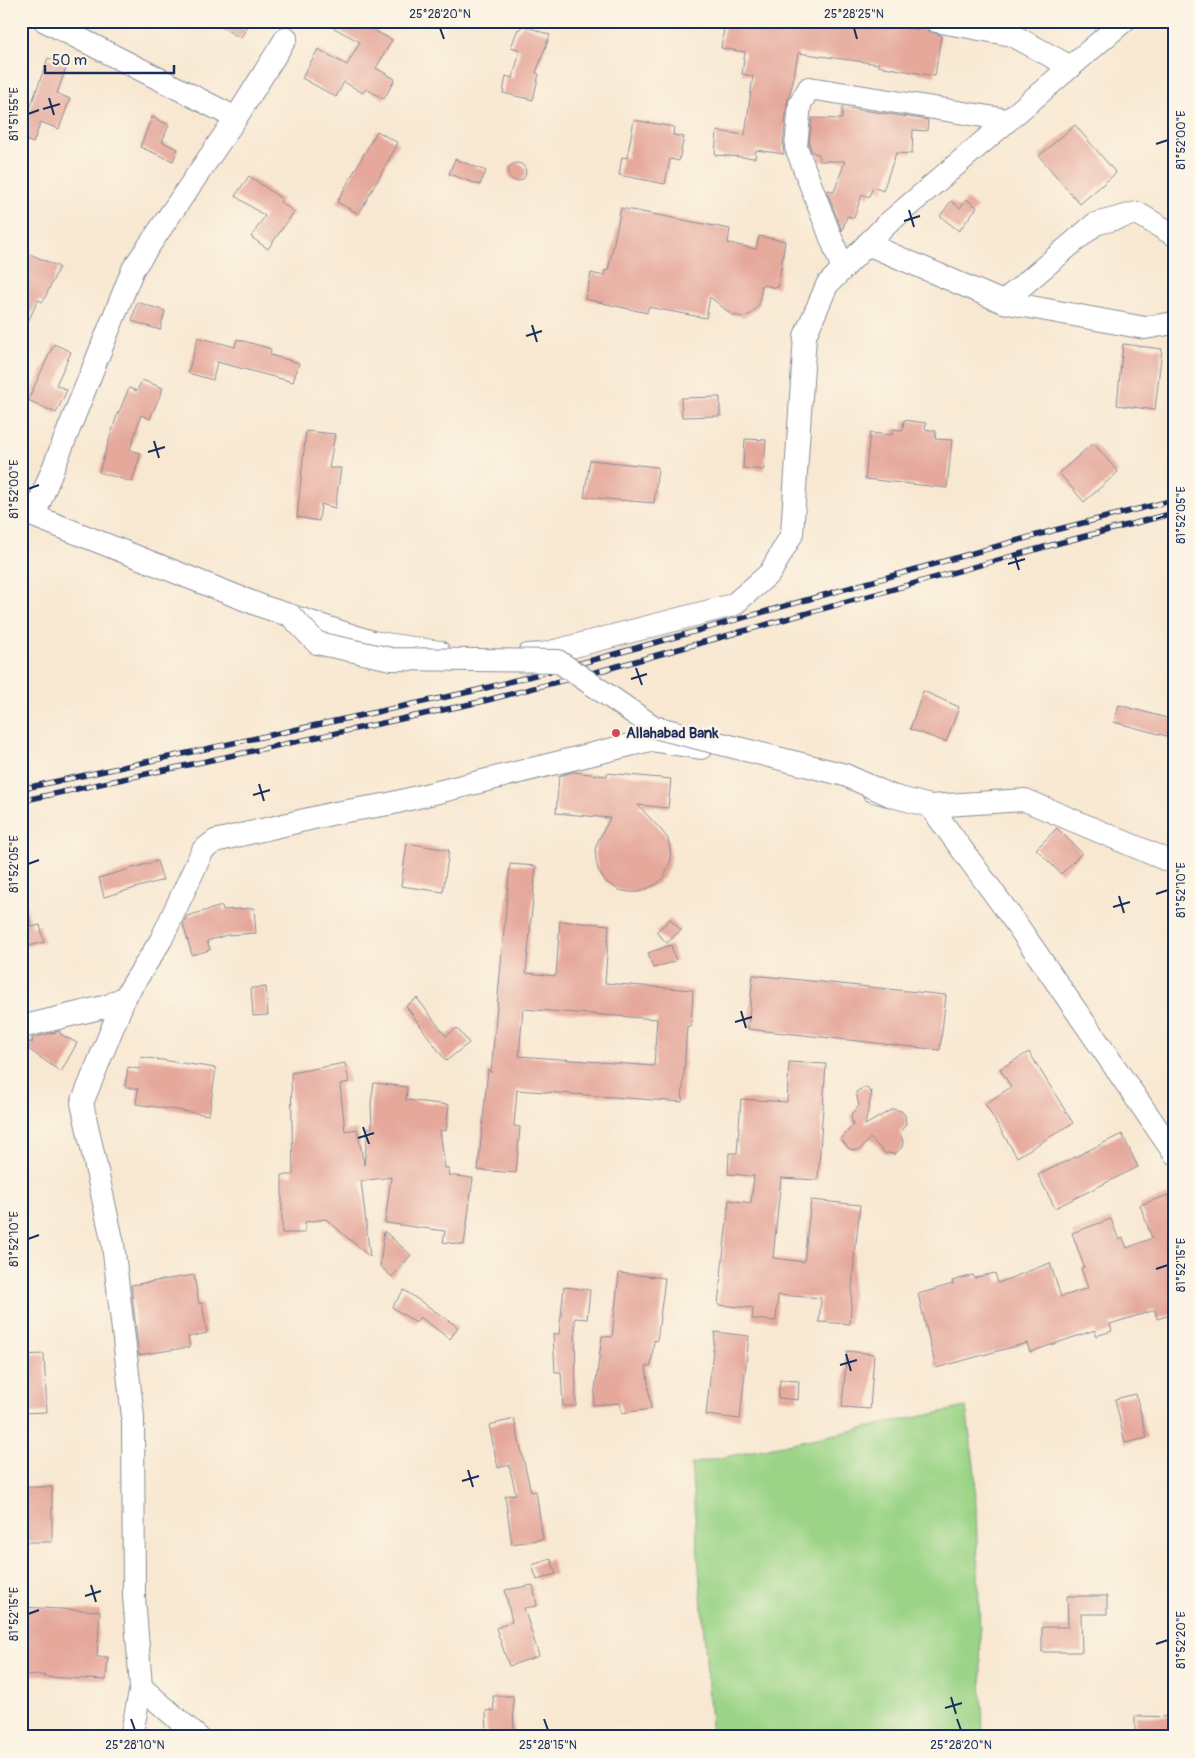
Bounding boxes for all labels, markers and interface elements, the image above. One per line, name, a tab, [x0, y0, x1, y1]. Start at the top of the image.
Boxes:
text: 25°28'20"N	[409, 7, 471, 22]
text: 25°28'25"N	[824, 7, 884, 22]
scale bar	[45, 42, 174, 74]
text: 50 m	[52, 51, 87, 70]
text: 81°51'55"E	[7, 87, 22, 141]
text: 81°52'00"E	[1174, 110, 1189, 170]
text: 81°52'00"E	[7, 459, 22, 519]
text: 81°52'05"E	[1174, 486, 1189, 544]
place label: Allahabad Bank	[626, 724, 719, 743]
marker: Allahabad Bank	[610, 727, 622, 739]
text: 81°52'05"E	[7, 835, 22, 893]
text: 81°52'10"E	[1174, 862, 1189, 918]
text: 81°52'10"E	[7, 1211, 22, 1267]
text: 81°52'15"E	[1174, 1238, 1189, 1292]
text: 81°52'15"E	[7, 1587, 22, 1641]
text: 81°52'20"E	[1174, 1611, 1189, 1669]
text: 25°28'10"N	[105, 1738, 165, 1753]
text: 25°28'15"N	[519, 1738, 577, 1753]
text: 25°28'20"N	[930, 1738, 992, 1753]

